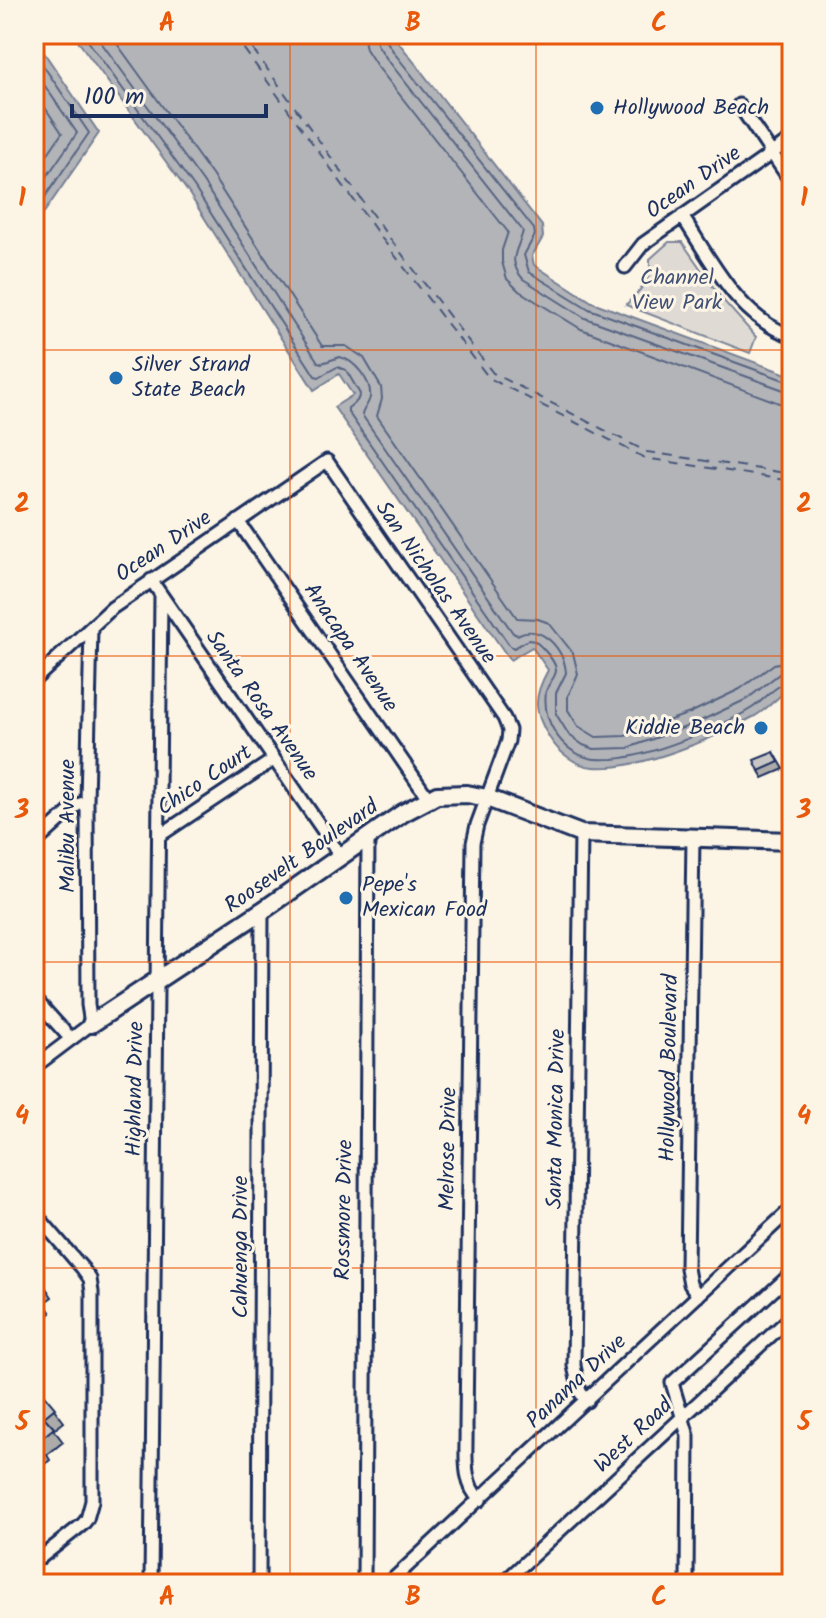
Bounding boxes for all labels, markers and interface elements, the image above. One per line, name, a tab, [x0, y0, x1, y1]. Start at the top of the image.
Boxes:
text: A	[159, 3, 175, 45]
text: B	[405, 3, 421, 45]
text: C	[651, 3, 667, 45]
scale bar	[72, 68, 266, 118]
text: 100 m	[84, 78, 144, 117]
place label: Hollywood Beach	[613, 91, 769, 126]
marker: Hollywood Beach	[588, 99, 606, 117]
street label: Ocean Drive	[639, 137, 749, 229]
text: 1	[18, 178, 26, 220]
text: 1	[800, 178, 808, 220]
park label: Channel View Park	[632, 261, 723, 321]
place label: Silver Strand State Beach	[132, 348, 251, 408]
marker: Silver Strand State Beach	[107, 369, 125, 387]
text: 2	[14, 484, 30, 526]
text: 2	[796, 484, 812, 526]
street label: San Nicholas Avenue	[365, 494, 505, 672]
street label: Ocean Drive	[109, 502, 219, 592]
street label: Anacapa Avenue	[294, 576, 406, 720]
street label: Santa Rosa Avenue	[196, 623, 326, 789]
place label: Kiddie Beach	[625, 711, 745, 746]
marker: Kiddie Beach	[752, 719, 770, 737]
street label: Chico Court	[150, 736, 260, 826]
street label: Malibu Avenue	[51, 759, 86, 893]
text: 3	[14, 790, 29, 832]
street label: Roosevelt Boulevard	[218, 790, 387, 923]
text: 3	[796, 790, 811, 832]
place label: Pepe's Mexican Food	[362, 868, 488, 928]
marker: Pepe's Mexican Food	[337, 889, 355, 907]
street label: Hollywood Boulevard	[651, 973, 689, 1162]
street label: Highland Drive	[117, 1021, 155, 1157]
street label: Santa Monica Drive	[538, 1028, 576, 1210]
street label: Melrose Drive	[430, 1087, 468, 1211]
text: 4	[15, 1096, 29, 1138]
text: 4	[797, 1096, 811, 1138]
street label: Rossmore Drive	[326, 1139, 364, 1281]
street label: Cahuenga Drive	[224, 1175, 259, 1318]
street label: Panama Drive	[519, 1326, 635, 1438]
street label: West Road	[586, 1389, 682, 1482]
text: 5	[14, 1402, 30, 1444]
text: 5	[796, 1402, 812, 1444]
text: A	[159, 1577, 175, 1618]
text: B	[405, 1577, 421, 1618]
text: C	[651, 1577, 667, 1618]

